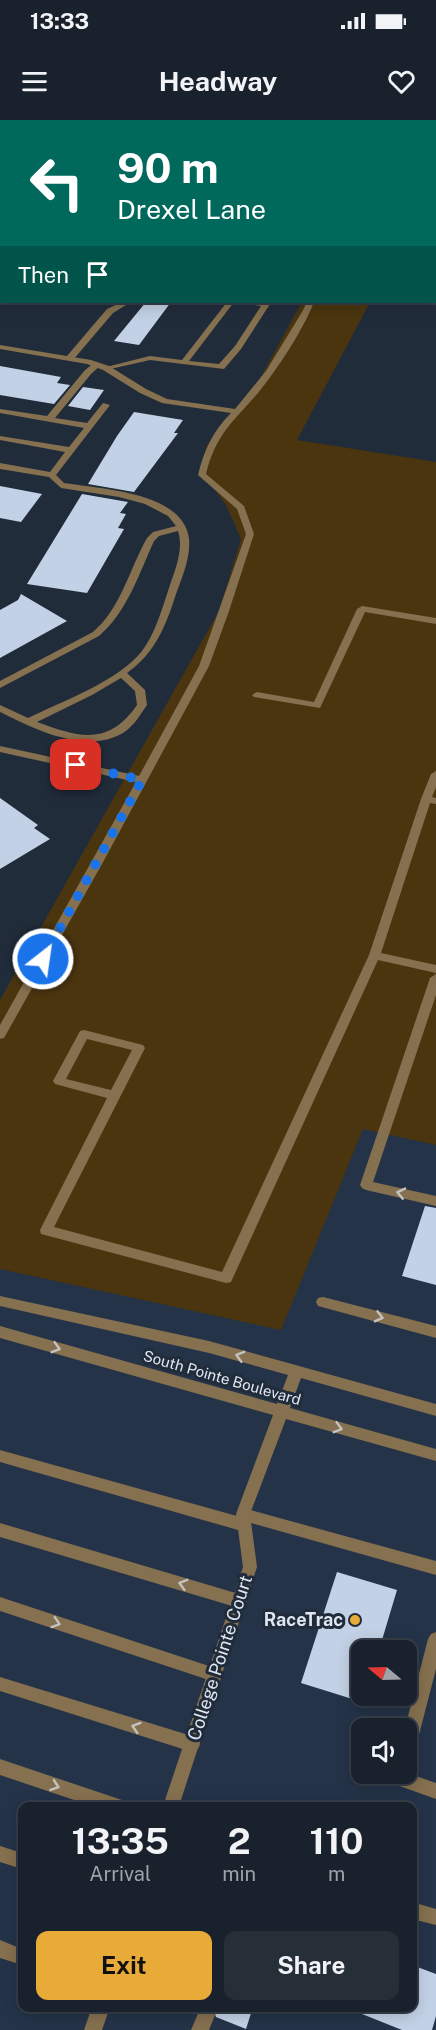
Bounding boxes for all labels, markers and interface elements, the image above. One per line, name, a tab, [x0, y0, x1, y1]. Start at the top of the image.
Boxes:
text: 13:33	[30, 8, 89, 34]
icon: menu	[18, 65, 51, 98]
text: Headway	[159, 65, 277, 97]
icon: heart	[385, 65, 418, 98]
text: 90 m	[117, 143, 219, 192]
icon: left	[18, 144, 96, 222]
text: Drexel Lane	[117, 193, 266, 225]
icon: arrive	[81, 258, 114, 291]
text: Then	[18, 262, 69, 288]
pin	[50, 739, 101, 790]
icon: arrive	[59, 748, 92, 781]
position arrow	[11, 927, 75, 991]
one-way arrow	[396, 1187, 406, 1200]
one-way arrow	[373, 1310, 384, 1322]
one-way arrow	[50, 1341, 61, 1353]
street label: South Pointe Boulevard	[141, 1347, 303, 1408]
one-way arrow	[235, 1351, 246, 1363]
one-way arrow	[332, 1421, 343, 1433]
street label: College Pointe Court	[183, 1573, 256, 1743]
one-way arrow	[178, 1579, 189, 1591]
place label: RaceTrac	[264, 1609, 343, 1630]
marker: RaceTrac	[348, 1613, 362, 1627]
one-way arrow	[50, 1615, 61, 1628]
north arrow	[351, 1640, 417, 1706]
map controls	[351, 1640, 417, 1784]
button: sound	[351, 1718, 417, 1784]
one-way arrow	[131, 1721, 142, 1734]
one-way arrow	[50, 1778, 60, 1791]
text: 13:35	[71, 1820, 169, 1862]
text: 2	[228, 1820, 251, 1862]
text: 110	[310, 1820, 364, 1862]
text: Arrival	[89, 1862, 151, 1886]
text: min	[222, 1862, 256, 1886]
text: m	[328, 1862, 345, 1886]
button: Exit	[36, 1931, 212, 2000]
button: Share	[224, 1931, 399, 2000]

